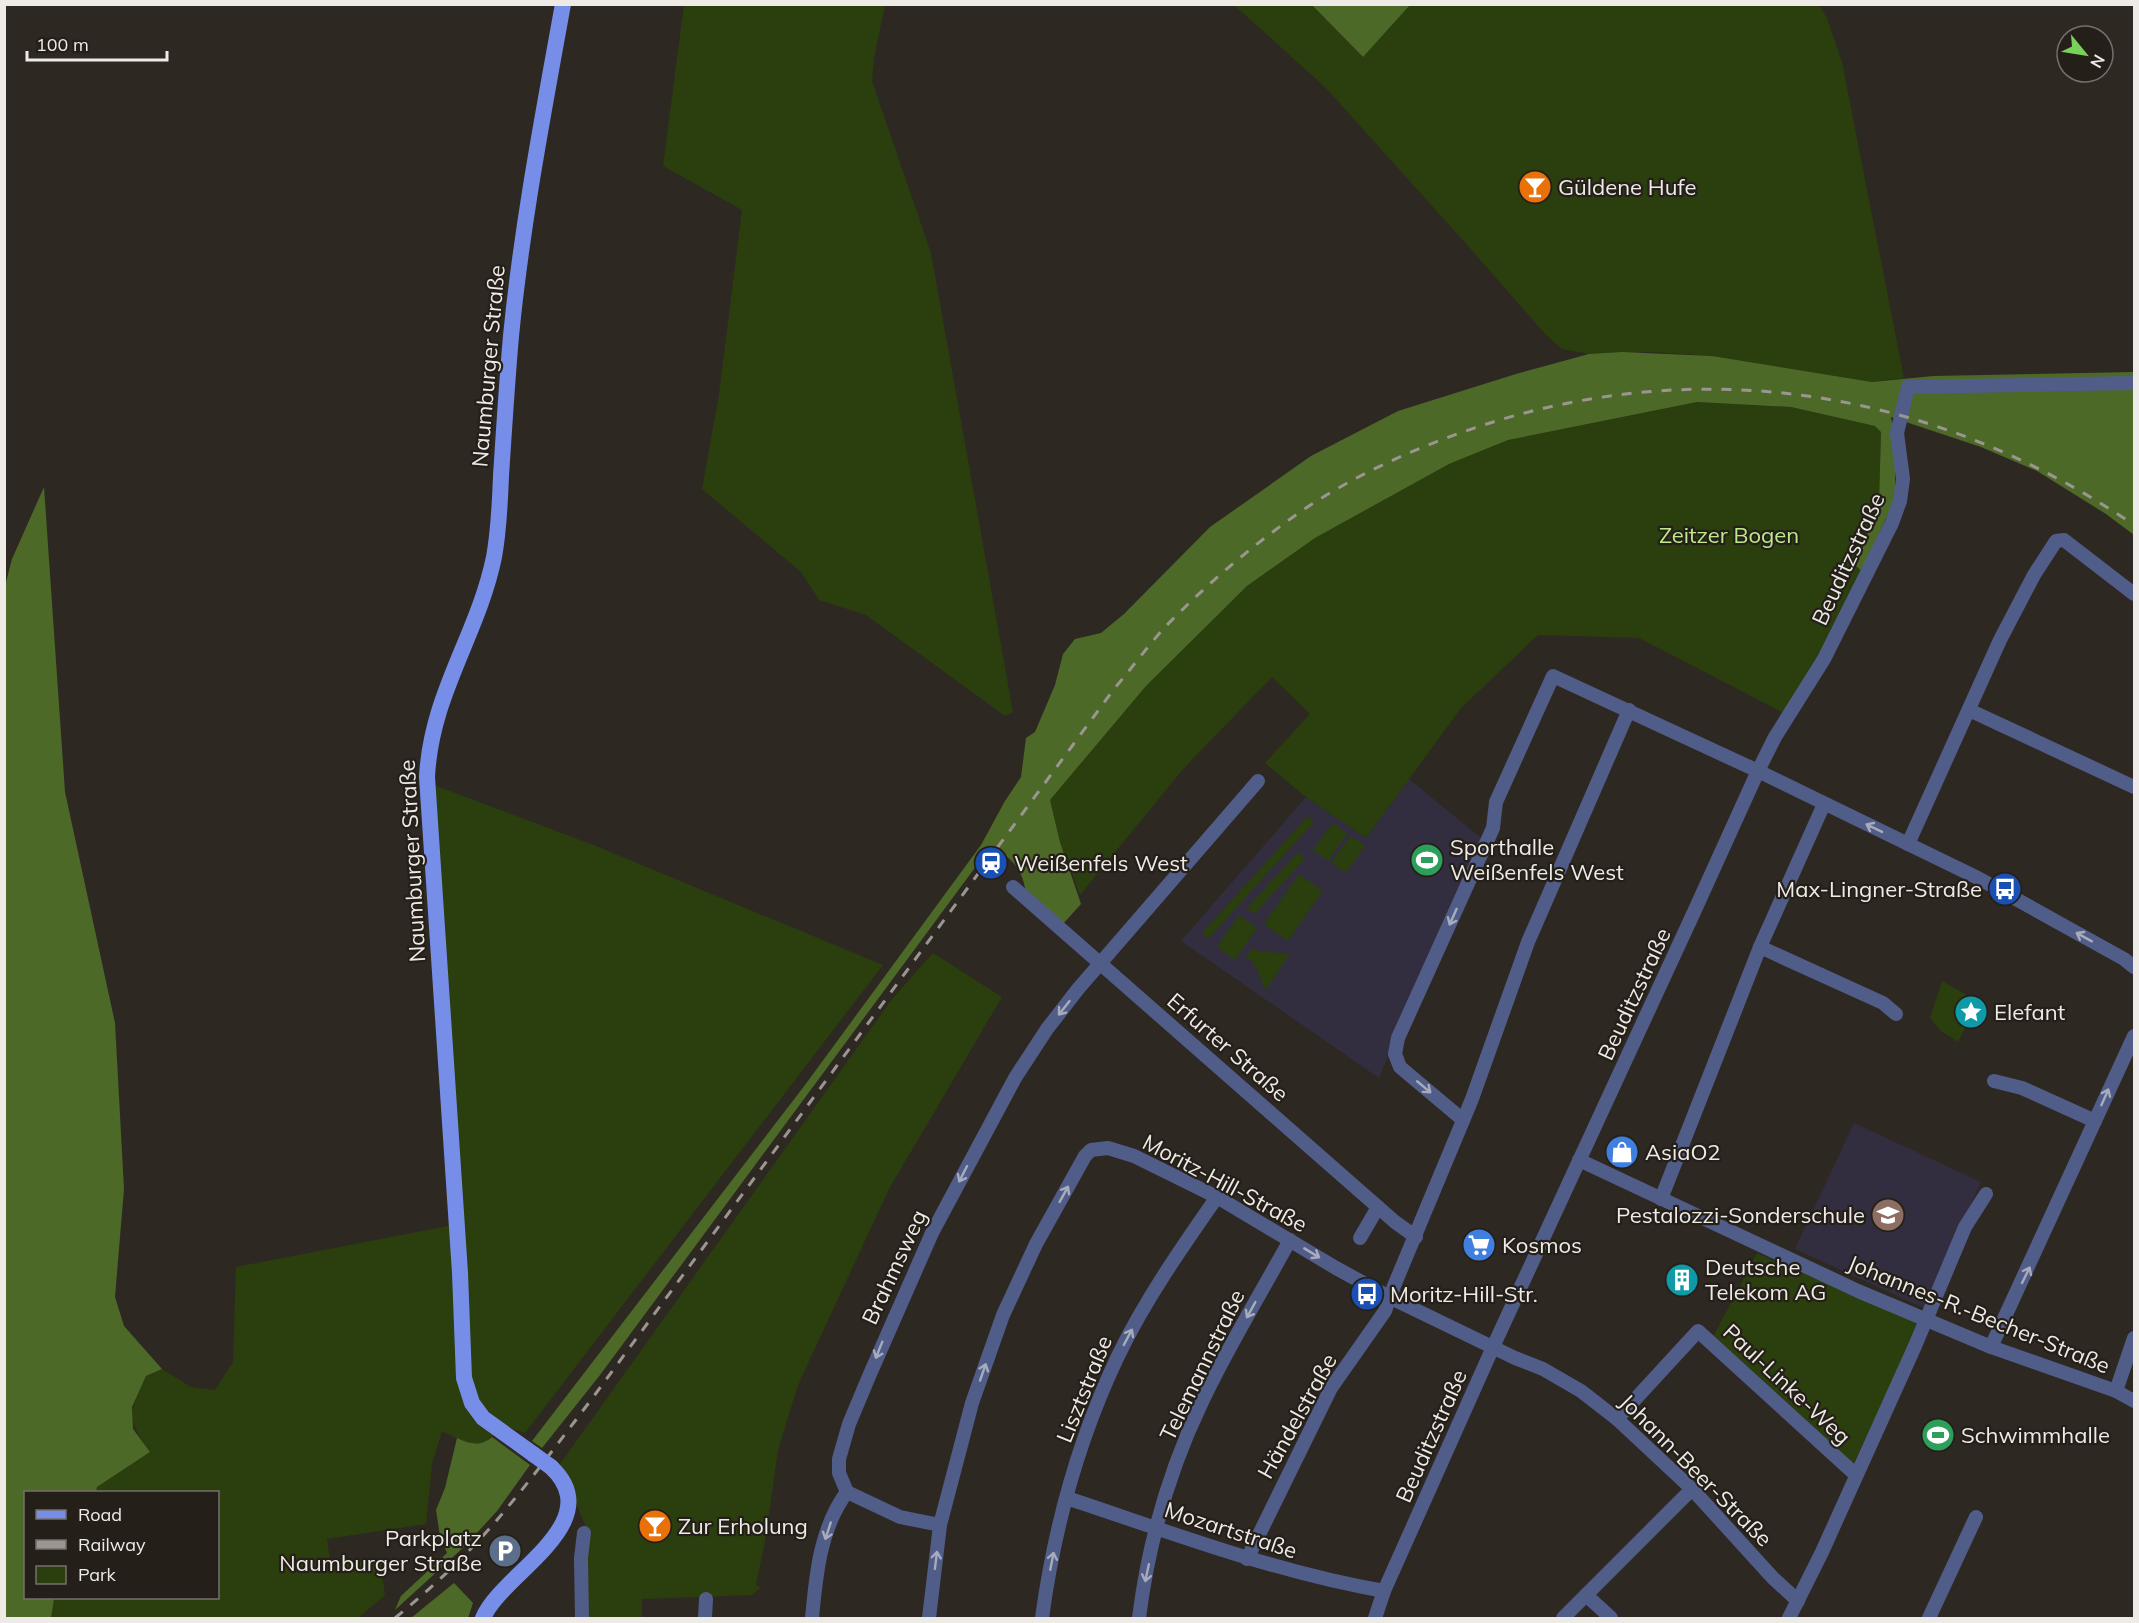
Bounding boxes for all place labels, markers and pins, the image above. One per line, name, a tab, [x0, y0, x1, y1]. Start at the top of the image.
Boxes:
bar icon: Güldene Hufe	[1517, 169, 1553, 205]
place label: Güldene Hufe	[1558, 173, 1696, 201]
place label: Sporthalle Weißenfels West	[1450, 833, 1624, 886]
sports icon: Sporthalle Weißenfels West	[1409, 842, 1445, 878]
station icon: Weißenfels West	[973, 845, 1009, 881]
place label: Weißenfels West	[1014, 849, 1188, 877]
bus stop icon: Max-Lingner-Straße	[1987, 871, 2023, 907]
place label: Max-Lingner-Straße	[1776, 875, 1982, 903]
place icon: Elefant	[1953, 994, 1989, 1030]
place label: Elefant	[1994, 998, 2066, 1026]
shop icon: AsiaO2	[1604, 1134, 1640, 1170]
place label: AsiaO2	[1645, 1138, 1721, 1166]
school or university icon: Pestalozzi-Sonderschule	[1870, 1197, 1906, 1233]
place label: Pestalozzi-Sonderschule	[1616, 1201, 1865, 1229]
supermarket icon: Kosmos	[1461, 1227, 1497, 1263]
place label: Kosmos	[1502, 1231, 1582, 1259]
place label: Deutsche Telekom AG	[1705, 1253, 1826, 1306]
building icon: Deutsche Telekom AG	[1664, 1262, 1700, 1298]
bus stop icon: Moritz-Hill-Str.	[1349, 1276, 1385, 1312]
place label: Moritz-Hill-Str.	[1390, 1280, 1538, 1308]
sports icon: Schwimmhalle	[1920, 1417, 1956, 1453]
place label: Schwimmhalle	[1961, 1421, 2110, 1449]
bar icon: Zur Erholung	[637, 1508, 673, 1544]
place label: Zur Erholung	[678, 1512, 808, 1540]
place label: Parkplatz Naumburger Straße	[279, 1524, 482, 1577]
parking icon: Parkplatz Naumburger Straße	[487, 1533, 523, 1569]

